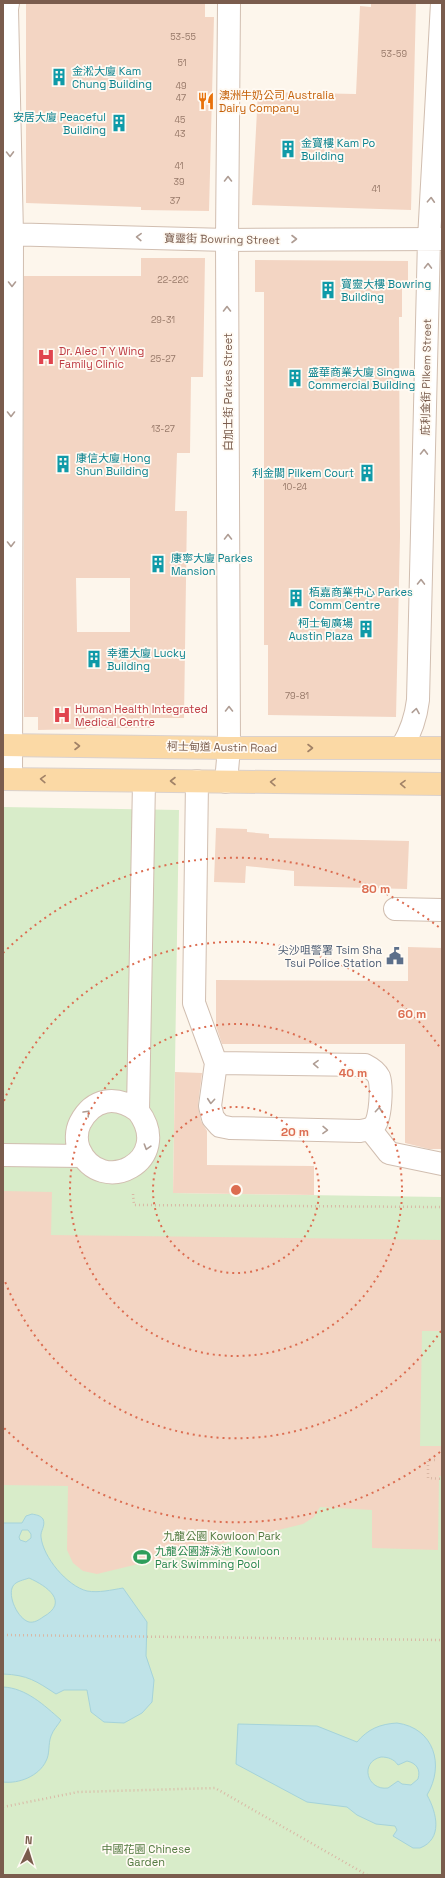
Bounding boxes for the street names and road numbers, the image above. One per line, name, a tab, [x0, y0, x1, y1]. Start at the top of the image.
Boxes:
street label: 寶靈街 Bowring Street	[164, 231, 280, 247]
street label: 庇利金街 Pilkem Street	[418, 318, 434, 436]
street label: 白加士街 Parkes Street	[221, 333, 235, 451]
street label: 柯士甸道 Austin Road	[167, 739, 277, 755]

